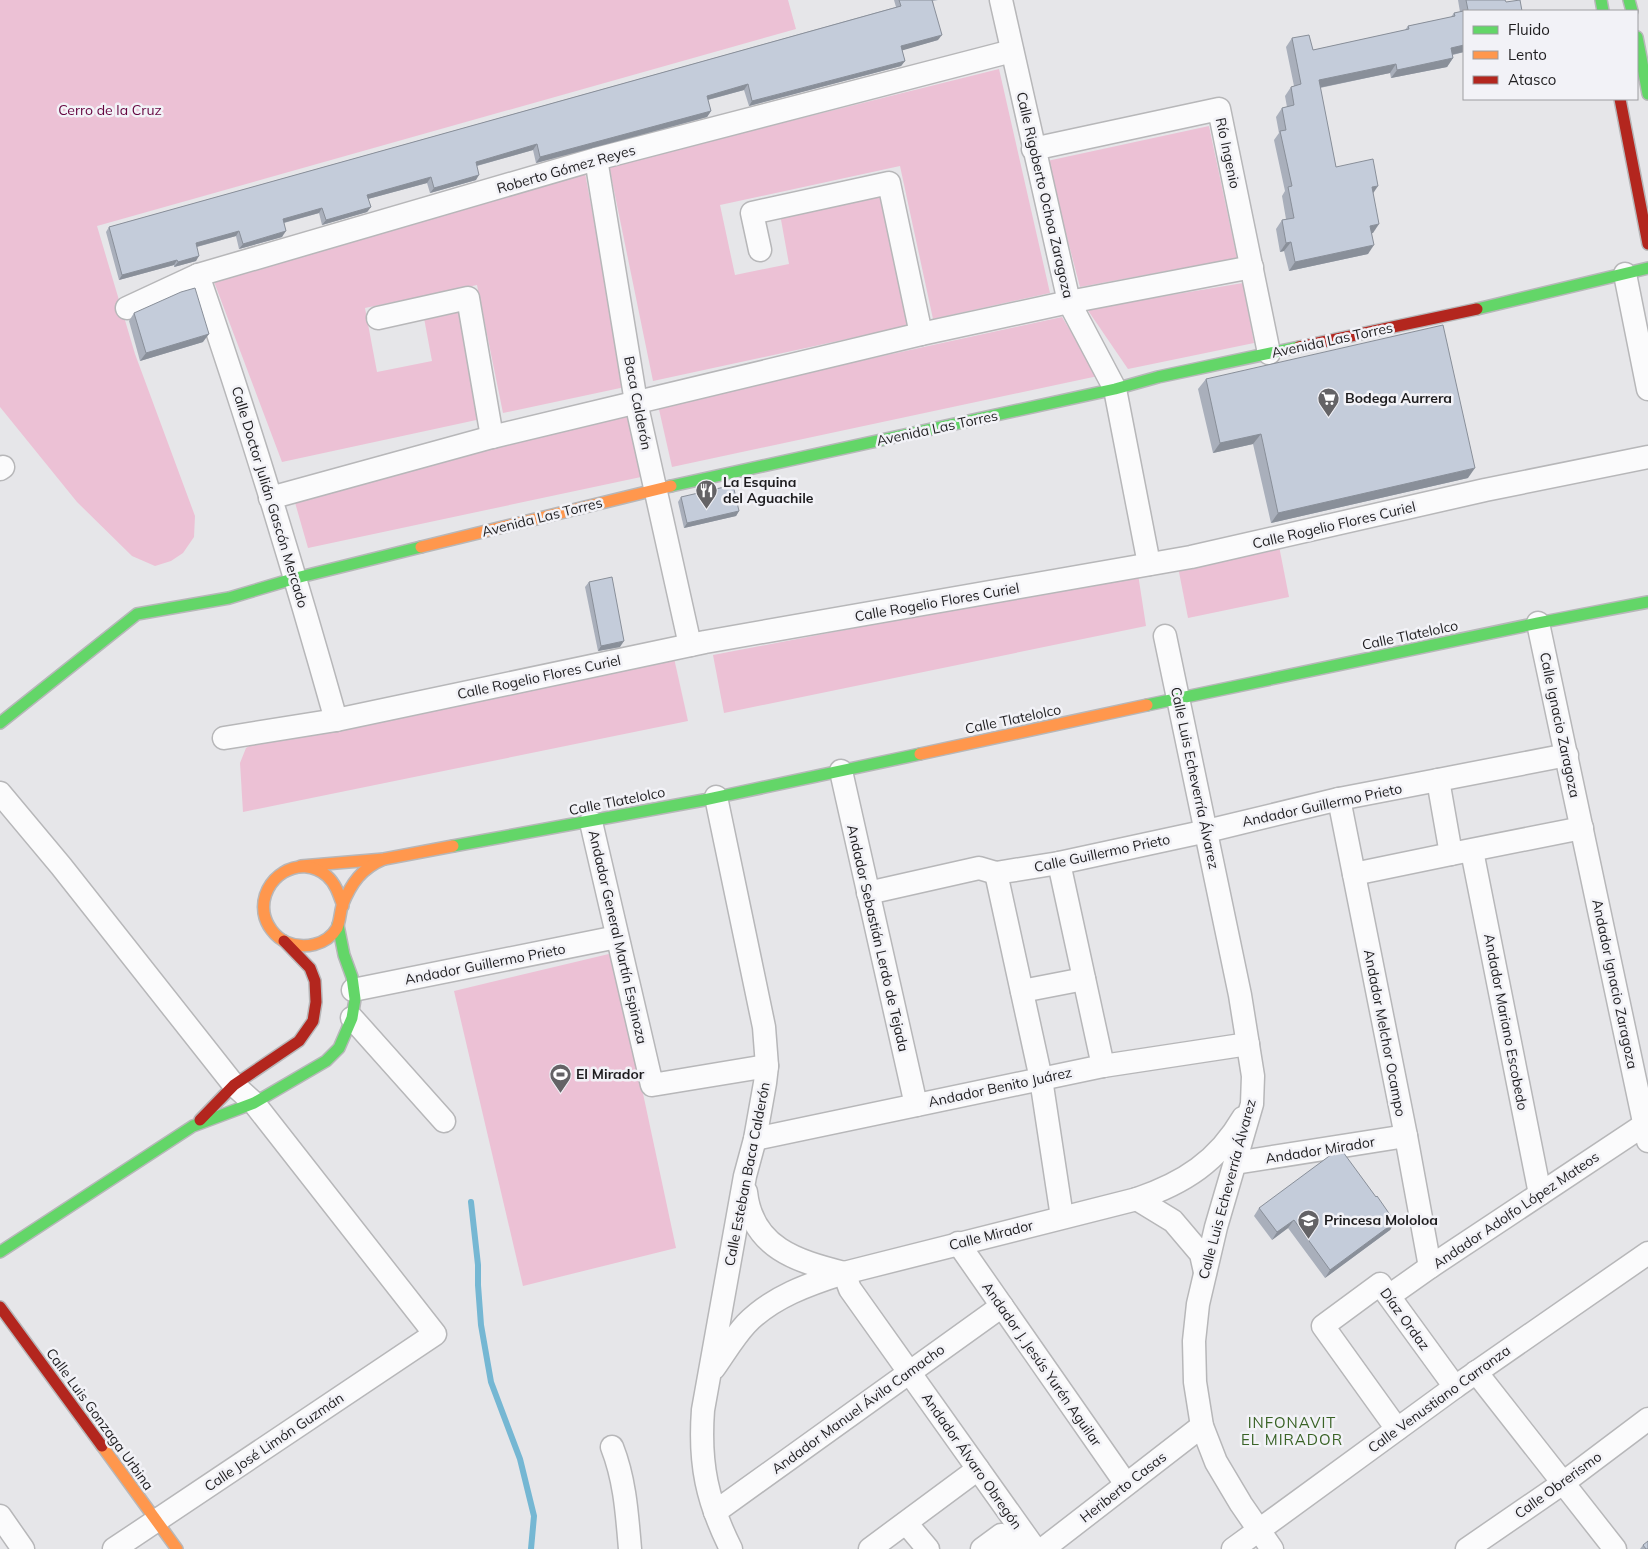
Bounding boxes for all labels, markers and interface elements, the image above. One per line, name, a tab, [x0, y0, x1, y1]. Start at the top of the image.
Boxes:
legend	[1463, 10, 1638, 100]
text: Fluido	[1508, 20, 1550, 39]
text: Lento	[1508, 45, 1547, 64]
text: Atasco	[1508, 70, 1556, 89]
street label: Calle Rigoberto Ochoa Zaragoza	[1012, 90, 1078, 300]
park label: Cerro de la Cruz	[58, 101, 162, 119]
street label: Río Ingenio	[1212, 116, 1244, 190]
street label: Roberto Gómez Reyes	[495, 141, 637, 197]
street label: Avenida Las Torres	[1270, 318, 1394, 362]
street label: Baca Calderón	[620, 355, 656, 451]
street label: Calle Doctor Julián Gascón Mercado	[228, 384, 312, 610]
supermarket icon: Bodega Aurrera	[1317, 386, 1341, 417]
place label: Bodega Aurrera	[1345, 389, 1452, 407]
street label: Avenida Las Torres	[875, 406, 999, 450]
place label: La Esquina del Aguachile	[723, 473, 814, 507]
restaurant icon: La Esquina del Aguachile	[695, 478, 719, 509]
street label: Avenida Las Torres	[480, 493, 604, 541]
street label: Calle Rogelio Flores Curiel	[1251, 497, 1417, 553]
street label: Calle Rogelio Flores Curiel	[853, 579, 1021, 625]
street label: Calle Tlatelolco	[1360, 616, 1460, 654]
street label: Calle Rogelio Flores Curiel	[456, 651, 622, 703]
street label: Calle Ignacio Zaragoza	[1536, 651, 1584, 799]
street label: Calle Luis Echeverría Álvarez	[1167, 685, 1223, 871]
street label: Calle Tlatelolco	[963, 700, 1063, 738]
street label: Andador Guillermo Prieto	[1240, 779, 1404, 831]
street label: Calle Tlatelolco	[567, 783, 667, 819]
street label: Andador Sebastián Lerdo de Tejada	[843, 823, 913, 1053]
street label: Andador General Martín Espinoza	[585, 828, 651, 1046]
street label: Calle Guillermo Prieto	[1032, 830, 1172, 876]
street label: Andador Ignacio Zaragoza	[1588, 898, 1642, 1070]
street label: Andador Mariano Escobedo	[1480, 932, 1532, 1112]
street label: Andador Guillermo Prieto	[403, 940, 567, 988]
street label: Andador Melchor Ocampo	[1360, 948, 1410, 1118]
sports icon: El Mirador	[548, 1062, 572, 1093]
street label: Andador Benito Juárez	[926, 1063, 1074, 1111]
place label: El Mirador	[576, 1065, 645, 1083]
street label: Calle Esteban Baca Calderón	[720, 1081, 774, 1267]
street label: Calle Luis Echeverría Álvarez	[1194, 1097, 1260, 1281]
street label: Andador Mirador	[1264, 1132, 1377, 1168]
street label: Andador Adolfo López Mateos	[1429, 1147, 1603, 1272]
school or university icon: Princesa Mololoa	[1296, 1208, 1320, 1239]
place label: Princesa Mololoa	[1324, 1211, 1438, 1229]
street label: Calle Mirador	[947, 1216, 1036, 1254]
street label: Andador J. Jesús Yurén Aguilar	[978, 1278, 1106, 1450]
street label: Díaz Ordaz	[1376, 1284, 1434, 1354]
street label: Andador Manuel Ávila Camacho	[768, 1340, 948, 1478]
street label: Calle Venustiano Carranza	[1364, 1341, 1514, 1457]
street label: Calle Luis Gonzaga Urbina	[42, 1344, 158, 1494]
street label: Calle José Limón Guzmán	[201, 1389, 347, 1495]
street label: Andador Álvaro Obregón	[918, 1389, 1026, 1533]
district label: INFONAVIT EL MIRADOR	[1241, 1413, 1343, 1449]
street label: Calle Obrerismo	[1511, 1447, 1605, 1523]
street label: Heriberto Casas	[1076, 1448, 1170, 1526]

